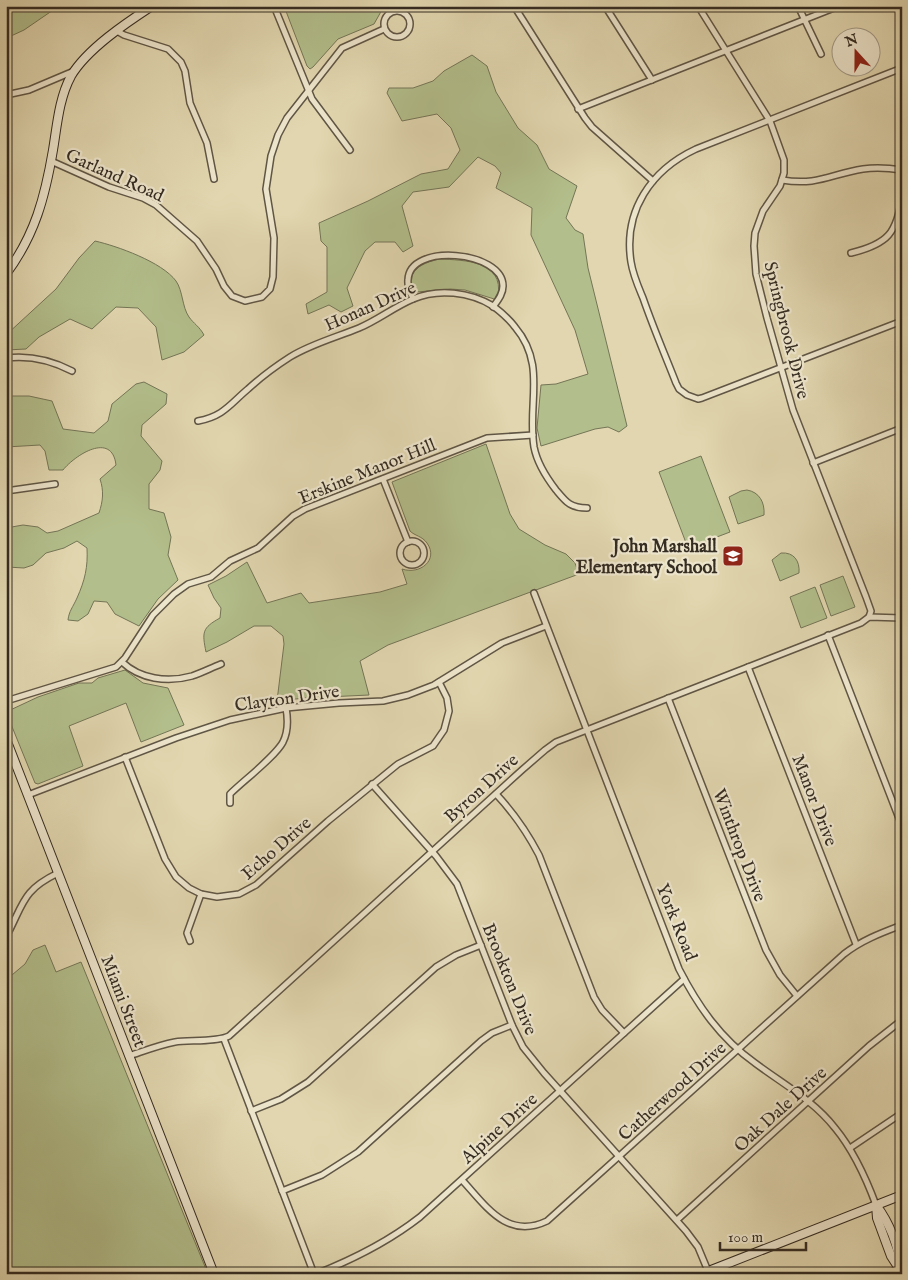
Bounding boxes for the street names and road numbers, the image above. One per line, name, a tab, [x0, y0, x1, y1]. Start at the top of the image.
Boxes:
street label: Garland Road	[62, 144, 167, 208]
street label: Springbrook Drive	[757, 259, 814, 401]
street label: Honan Drive	[321, 277, 420, 338]
street label: Erskine Manor Hill	[295, 434, 440, 510]
street label: Clayton Drive	[233, 681, 341, 718]
street label: Byron Drive	[440, 750, 524, 829]
street label: Manor Drive	[786, 751, 842, 850]
street label: Winthrop Drive	[707, 786, 771, 905]
street label: Echo Drive	[237, 812, 317, 886]
street label: York Road	[650, 880, 702, 965]
street label: Brookton Drive	[476, 920, 542, 1039]
street label: Miami Street	[95, 952, 151, 1051]
street label: Catherwood Drive	[614, 1037, 732, 1147]
street label: Oak Dale Drive	[730, 1062, 832, 1158]
street label: Alpine Drive	[456, 1089, 543, 1170]

